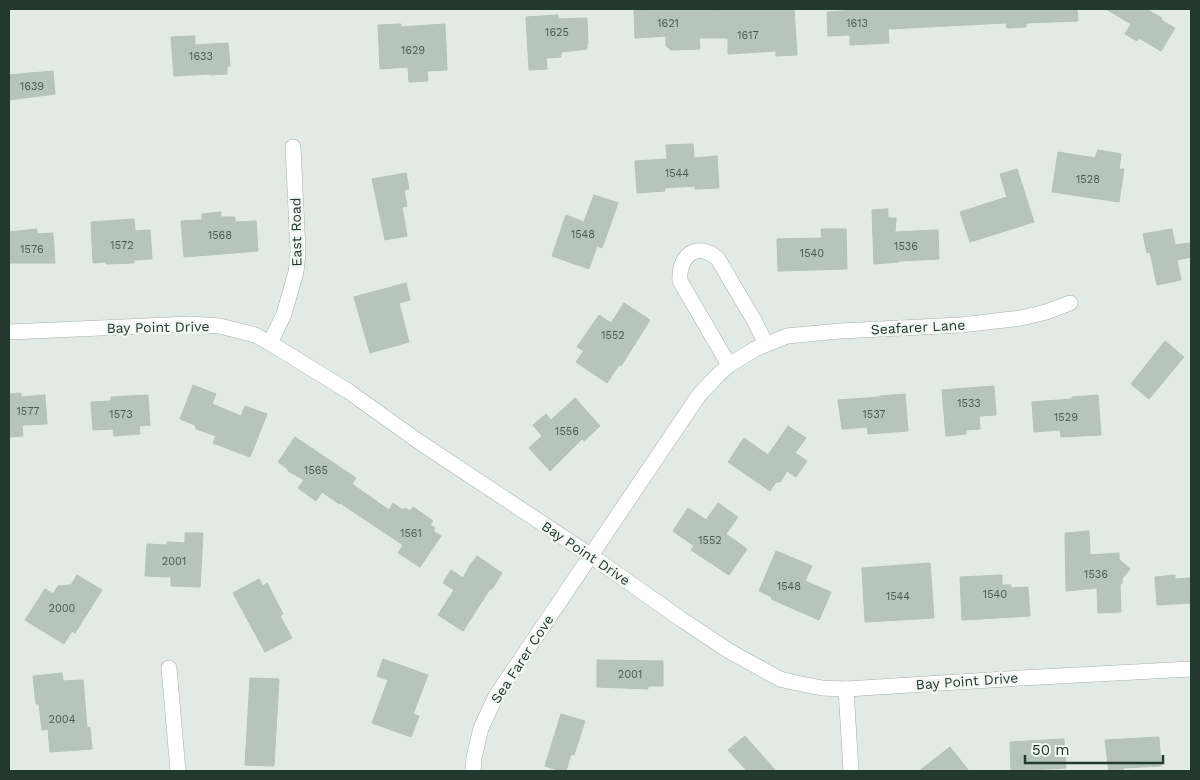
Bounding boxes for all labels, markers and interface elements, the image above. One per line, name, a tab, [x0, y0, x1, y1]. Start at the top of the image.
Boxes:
house number: 1621	[657, 17, 679, 30]
house number: 1613	[846, 17, 868, 30]
house number: 1625	[545, 26, 569, 39]
house number: 1617	[737, 29, 759, 42]
house number: 1629	[401, 44, 425, 57]
house number: 1633	[189, 50, 213, 63]
house number: 1639	[20, 80, 44, 93]
house number: 1544	[665, 167, 689, 180]
house number: 1528	[1076, 173, 1100, 186]
street label: East Road	[287, 197, 305, 267]
house number: 1548	[571, 228, 595, 241]
house number: 1568	[208, 229, 232, 242]
house number: 1572	[110, 239, 134, 252]
house number: 1536	[894, 240, 918, 253]
house number: 1576	[20, 243, 44, 256]
house number: 1540	[800, 247, 824, 260]
street label: Seafarer Lane	[870, 317, 966, 337]
street label: Bay Point Drive	[106, 318, 210, 336]
house number: 1552	[601, 329, 625, 342]
house number: 1533	[957, 397, 981, 410]
house number: 1577	[16, 405, 40, 418]
house number: 1573	[109, 408, 133, 421]
house number: 1537	[863, 408, 885, 421]
house number: 1529	[1054, 411, 1078, 424]
house number: 1556	[555, 425, 579, 438]
house number: 1565	[304, 464, 328, 477]
street label: Bay Point Drive	[539, 518, 633, 588]
house number: 1561	[400, 527, 422, 540]
house number: 1552	[698, 534, 722, 547]
house number: 2001	[162, 555, 186, 568]
house number: 1536	[1084, 568, 1108, 581]
house number: 1548	[777, 580, 801, 593]
house number: 1540	[983, 588, 1007, 601]
house number: 1544	[886, 590, 910, 603]
house number: 2000	[49, 602, 76, 615]
street label: Sea Farer Cove	[487, 612, 557, 706]
house number: 2001	[618, 668, 642, 681]
street label: Bay Point Drive	[915, 669, 1019, 693]
house number: 2004	[49, 713, 76, 726]
scale bar	[1025, 732, 1162, 764]
text: 50 m	[1032, 741, 1069, 759]

